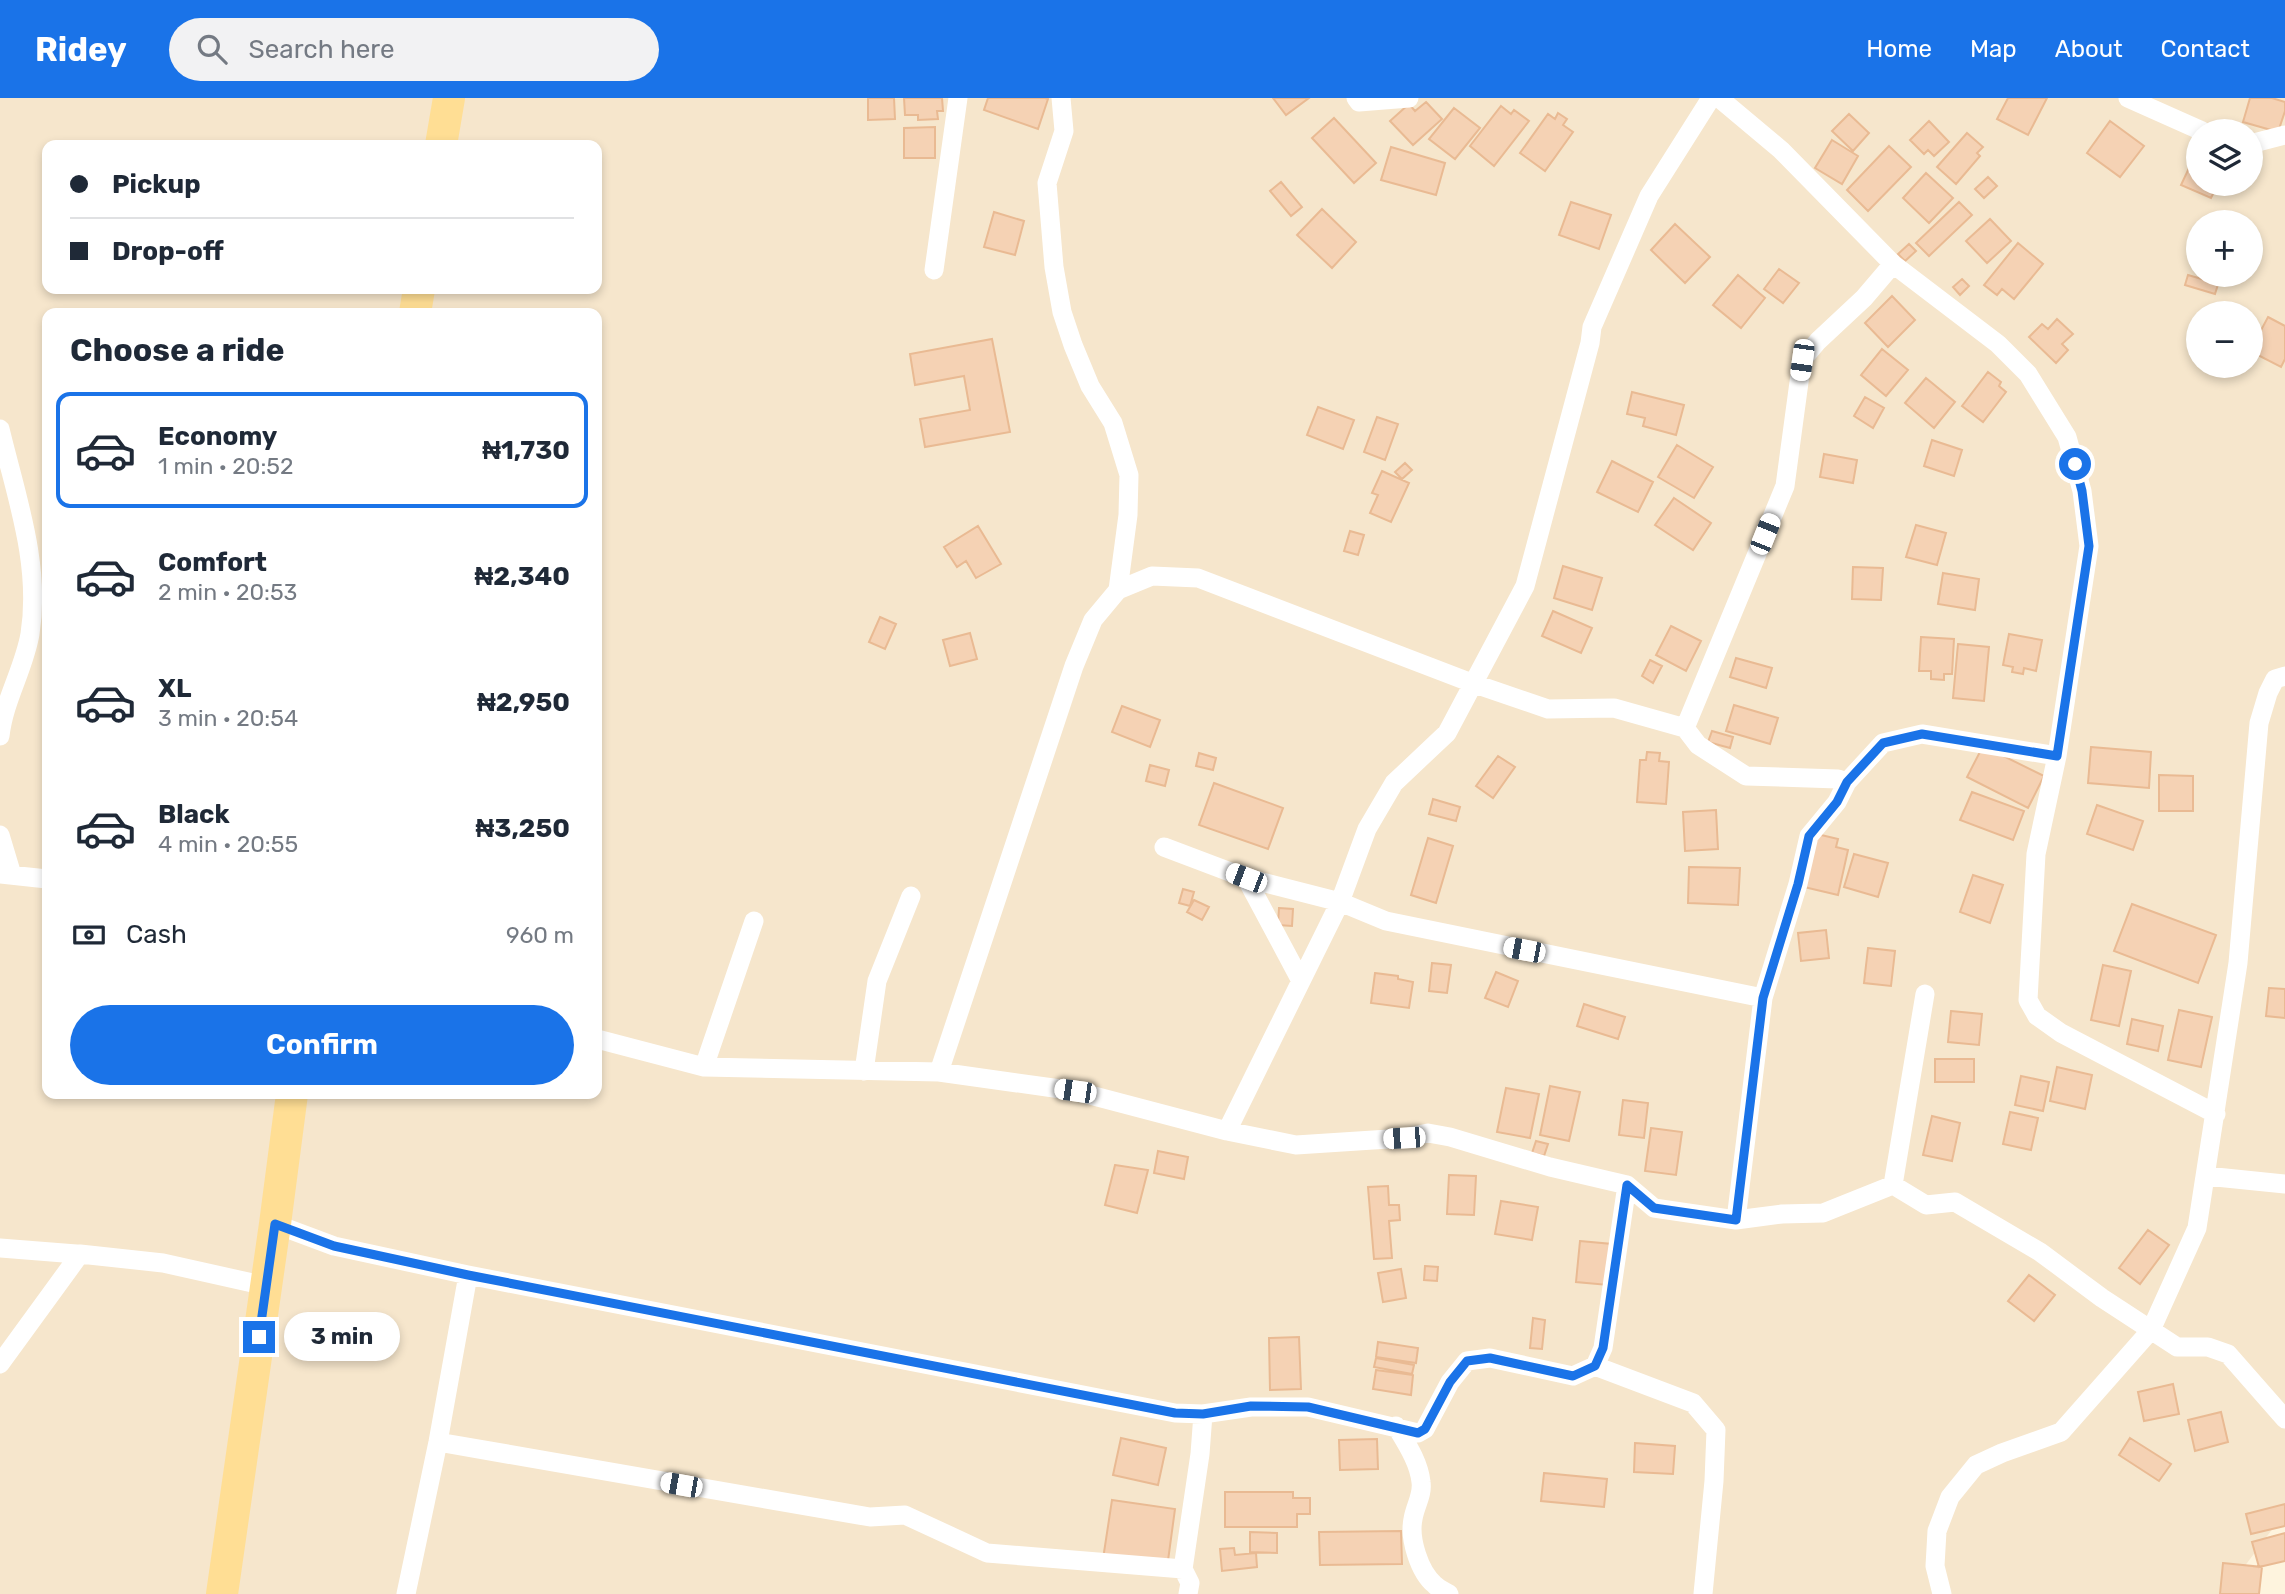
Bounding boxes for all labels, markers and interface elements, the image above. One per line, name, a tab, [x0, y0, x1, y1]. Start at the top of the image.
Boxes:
search box	[169, 18, 659, 81]
text: Ridey	[35, 30, 127, 69]
icon: search	[193, 30, 231, 68]
text: Search here	[249, 34, 394, 65]
text: Home	[1866, 35, 1932, 63]
text: Map	[1970, 35, 2017, 63]
text: About	[2055, 35, 2123, 63]
text: Contact	[2161, 35, 2250, 63]
map controls	[2186, 119, 2263, 378]
button: layers	[2186, 119, 2263, 196]
text: Pickup	[112, 169, 201, 200]
button: +	[2186, 210, 2263, 287]
text: Drop-off	[112, 236, 224, 267]
button: −	[2186, 301, 2263, 378]
text: Choose a ride	[70, 331, 284, 369]
car	[1789, 338, 1816, 382]
icon: car	[74, 419, 137, 482]
text: Economy	[158, 421, 277, 452]
text: ₦1,730	[482, 435, 570, 466]
route start	[2059, 448, 2091, 480]
text: 1 min · 20:52	[158, 452, 293, 480]
car	[1748, 511, 1783, 557]
icon: car	[74, 545, 137, 608]
text: Comfort	[158, 547, 267, 578]
text: ₦2,340	[475, 561, 570, 592]
text: 2 min · 20:53	[158, 578, 297, 606]
icon: car	[74, 671, 137, 734]
text: XL	[158, 673, 191, 704]
text: ₦2,950	[477, 687, 570, 718]
text: 3 min · 20:54	[158, 704, 298, 732]
icon: car	[74, 797, 137, 860]
text: Black	[158, 799, 230, 830]
text: ₦3,250	[475, 813, 570, 844]
text: 4 min · 20:55	[158, 830, 298, 858]
car	[1223, 861, 1270, 895]
icon: cash	[70, 916, 108, 954]
text: Cash	[126, 919, 187, 950]
text: 960 m	[506, 921, 574, 949]
car	[1502, 936, 1547, 964]
button: Confirm	[70, 1005, 574, 1085]
car	[1053, 1078, 1098, 1104]
car	[1383, 1126, 1426, 1150]
callout: 3 min	[284, 1312, 399, 1362]
route end	[243, 1321, 275, 1353]
text: 3 min	[311, 1322, 373, 1350]
car	[659, 1471, 704, 1499]

